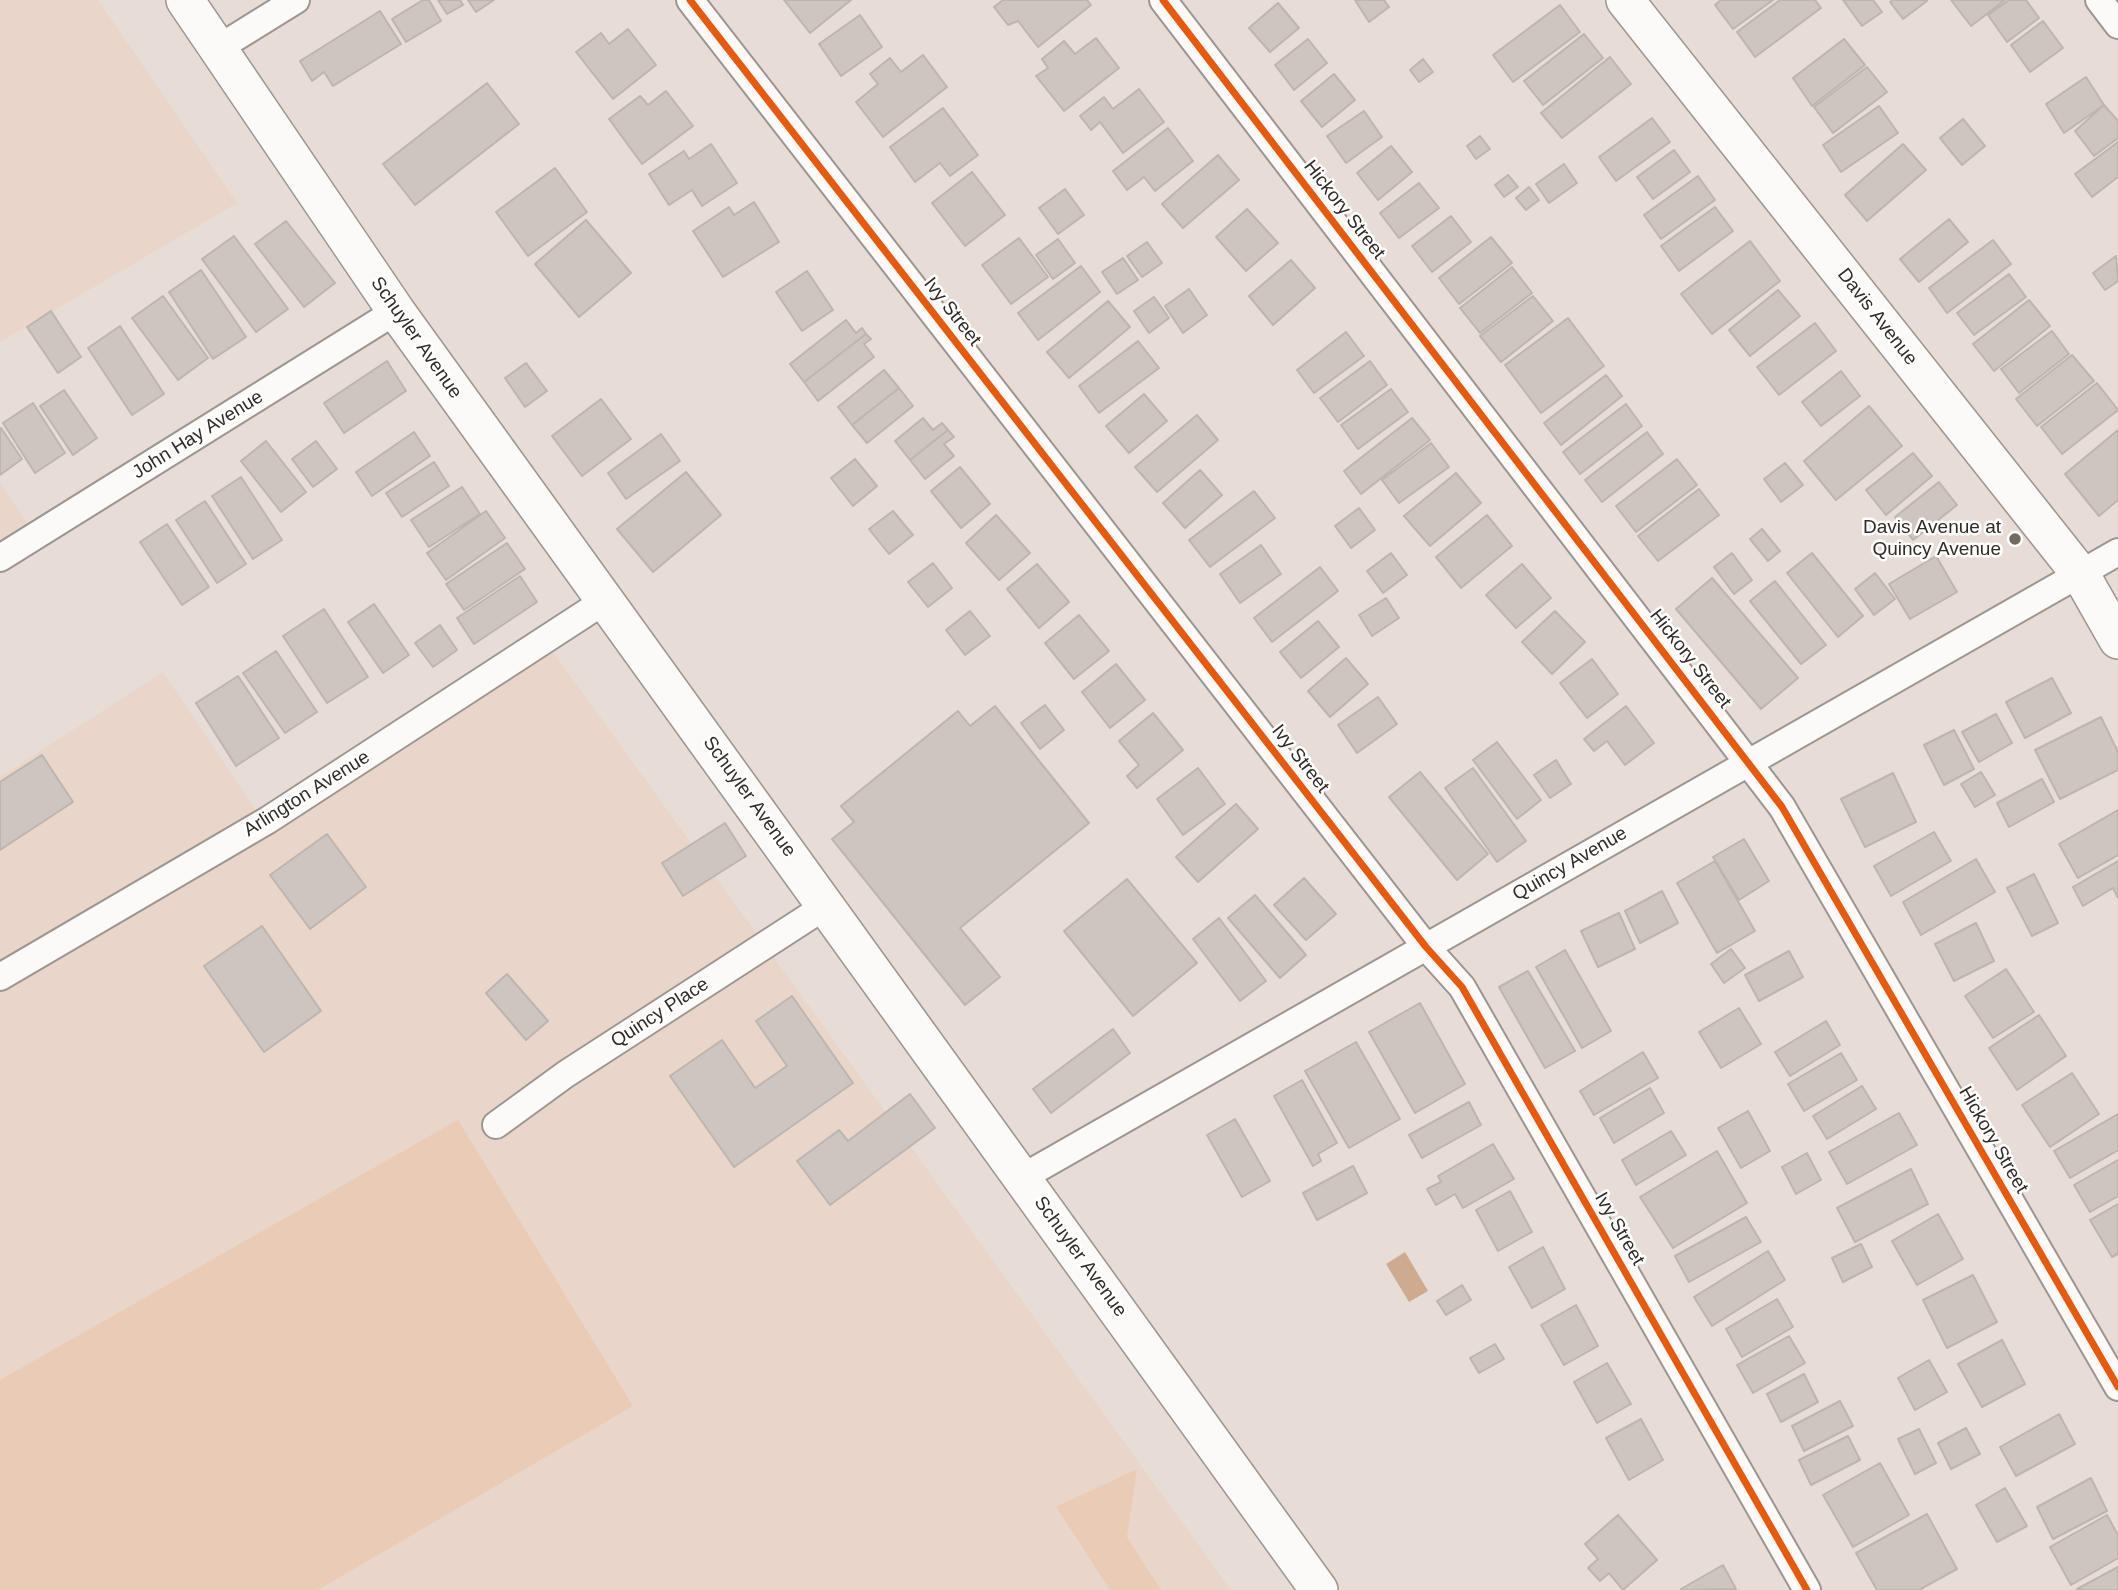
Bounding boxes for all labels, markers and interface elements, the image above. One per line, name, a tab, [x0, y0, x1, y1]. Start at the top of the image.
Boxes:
street label: Hickory Street	[1298, 156, 1390, 264]
street label: Davis Avenue	[1832, 264, 1922, 370]
street label: Schuyler Avenue	[366, 273, 466, 403]
street label: Ivy Street	[918, 273, 986, 351]
street label: John Hay Avenue	[129, 386, 267, 484]
place label: Davis Avenue at Quincy Avenue	[1863, 517, 2001, 561]
marker: Davis Avenue at Quincy Avenue	[2007, 531, 2023, 547]
street label: Hickory Street	[1644, 605, 1736, 713]
street label: Ivy Street	[1266, 720, 1334, 798]
street label: Schuyler Avenue	[698, 732, 800, 862]
street label: Arlington Avenue	[240, 746, 374, 842]
street label: Quincy Avenue	[1509, 822, 1631, 906]
street label: Quincy Place	[607, 973, 713, 1053]
street label: Hickory Street	[1953, 1083, 2033, 1197]
street label: Ivy Street	[1589, 1189, 1649, 1269]
street label: Schuyler Avenue	[1029, 1192, 1131, 1322]

